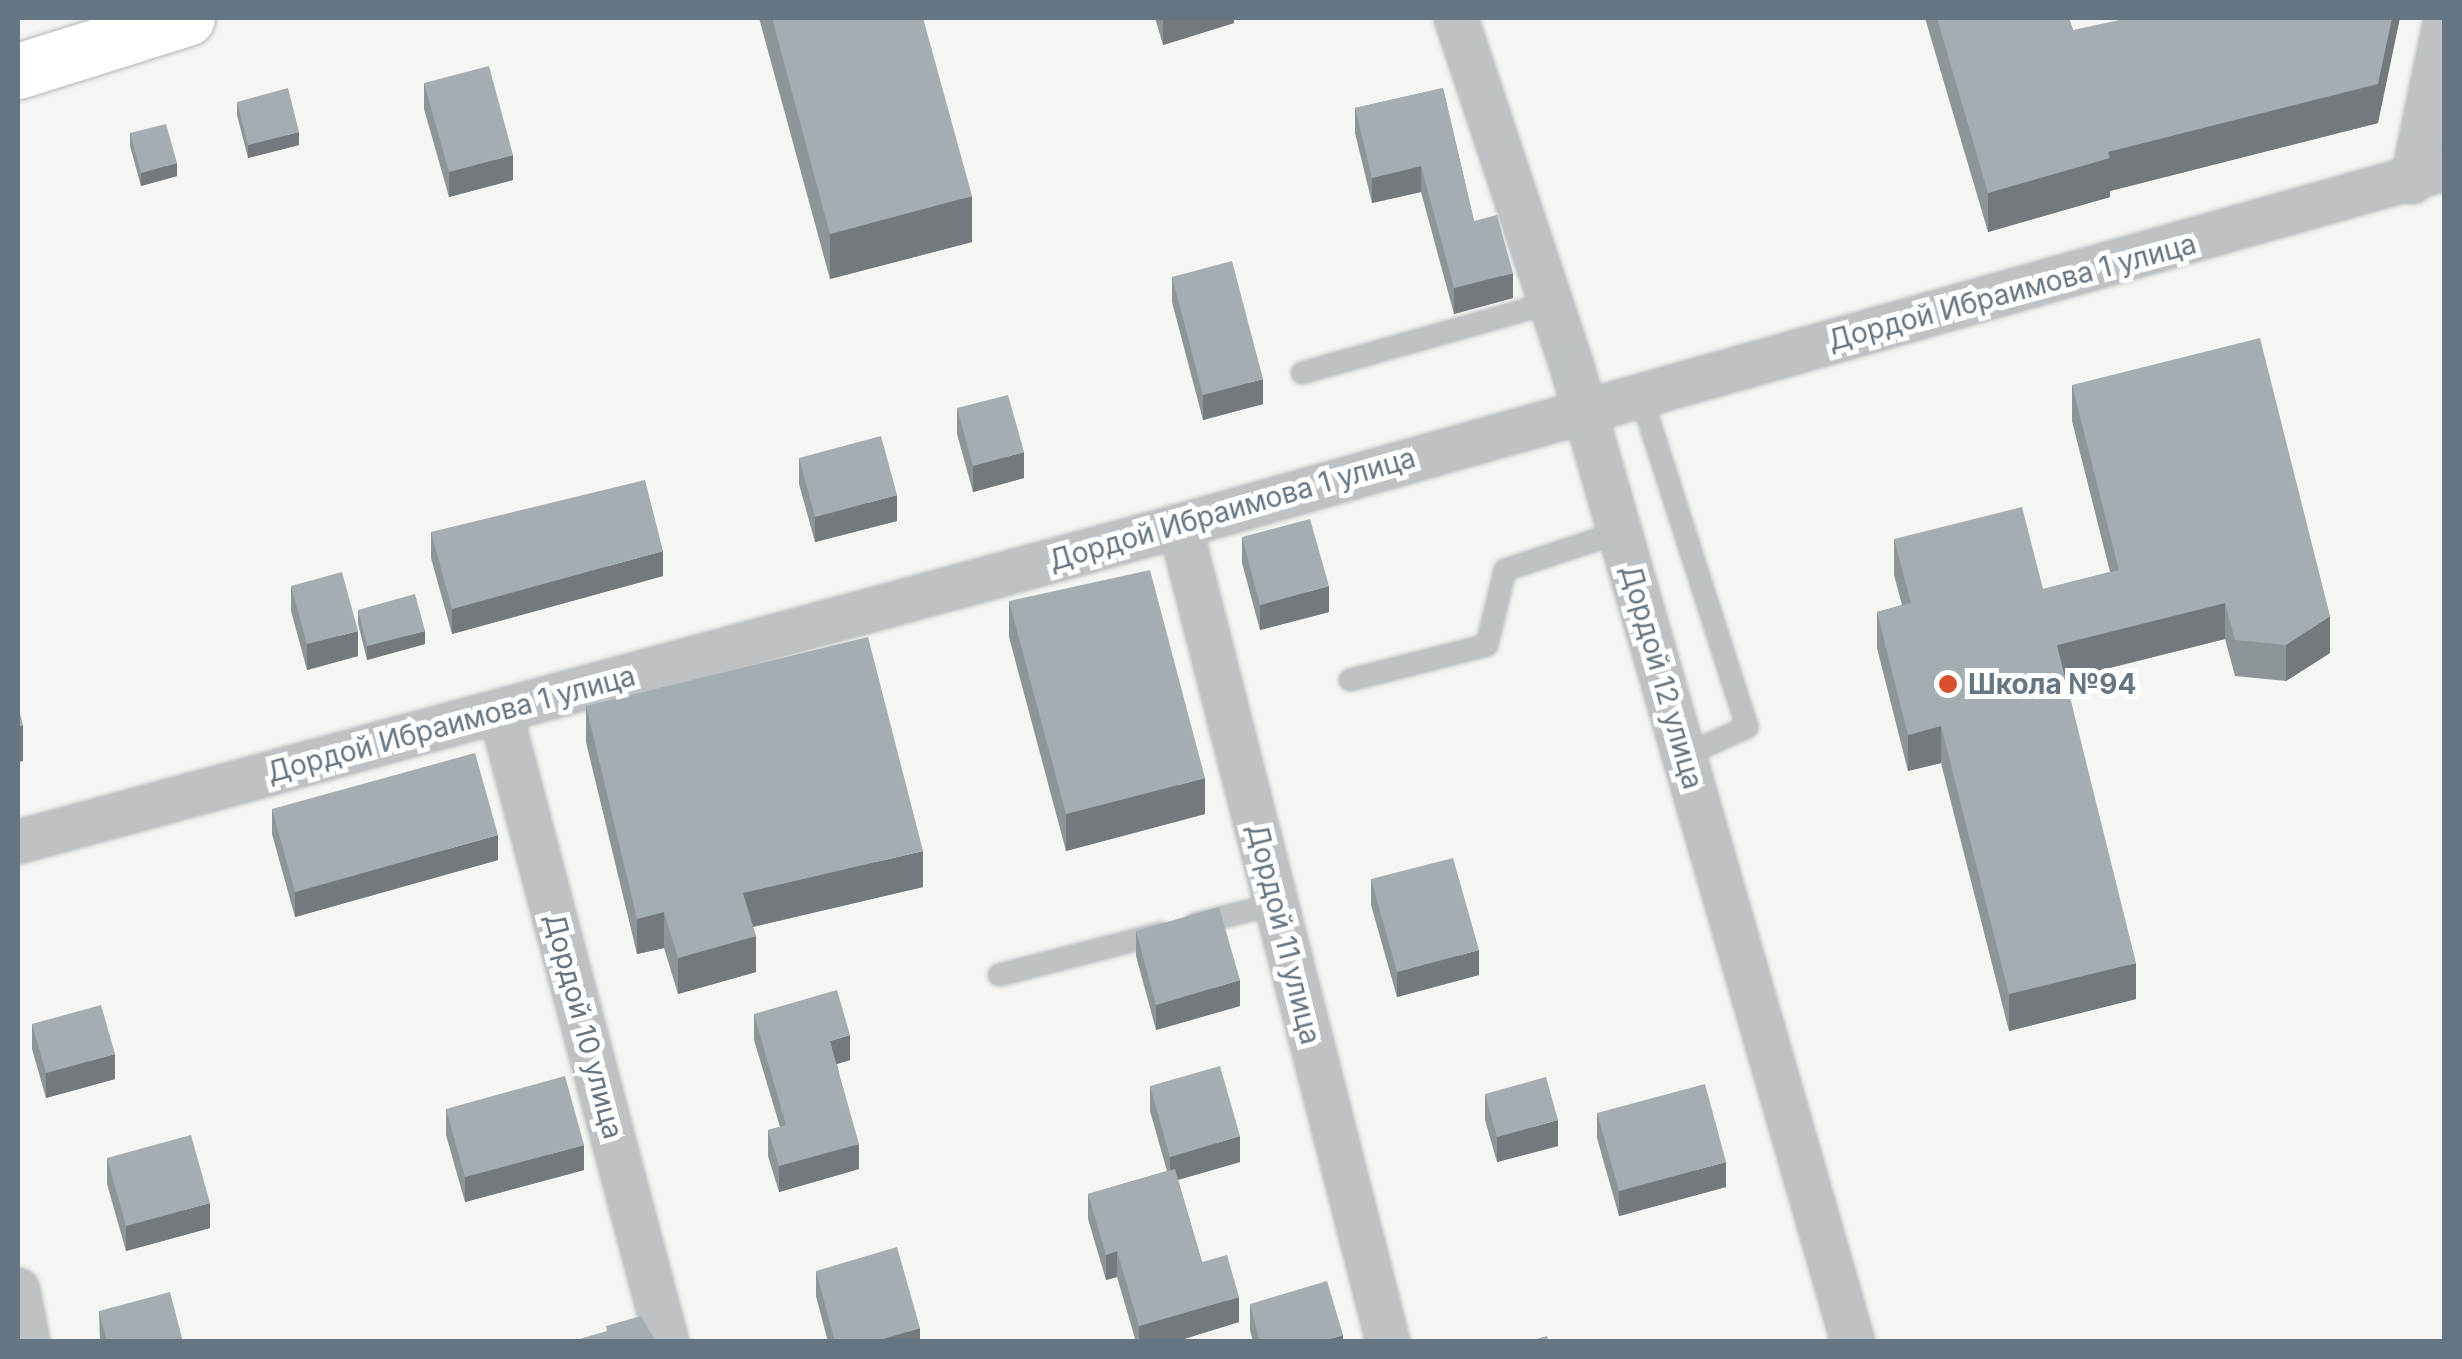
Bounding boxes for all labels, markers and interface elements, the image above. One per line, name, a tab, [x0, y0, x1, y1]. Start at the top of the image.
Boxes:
street label: Дордой Ибраимова 1 улица	[1824, 227, 2200, 357]
street label: Дордой Ибраимова 1 улица	[1045, 441, 1419, 577]
street label: Дордой 12 улица	[1614, 561, 1710, 793]
street label: Дордой Ибраимова 1 улица	[263, 659, 639, 789]
place label: Школа №94	[1968, 667, 2136, 701]
marker: Школа №94	[1937, 673, 1959, 695]
street label: Дордой 11 улица	[1240, 820, 1328, 1048]
street label: Дордой 10 улица	[538, 910, 630, 1142]

